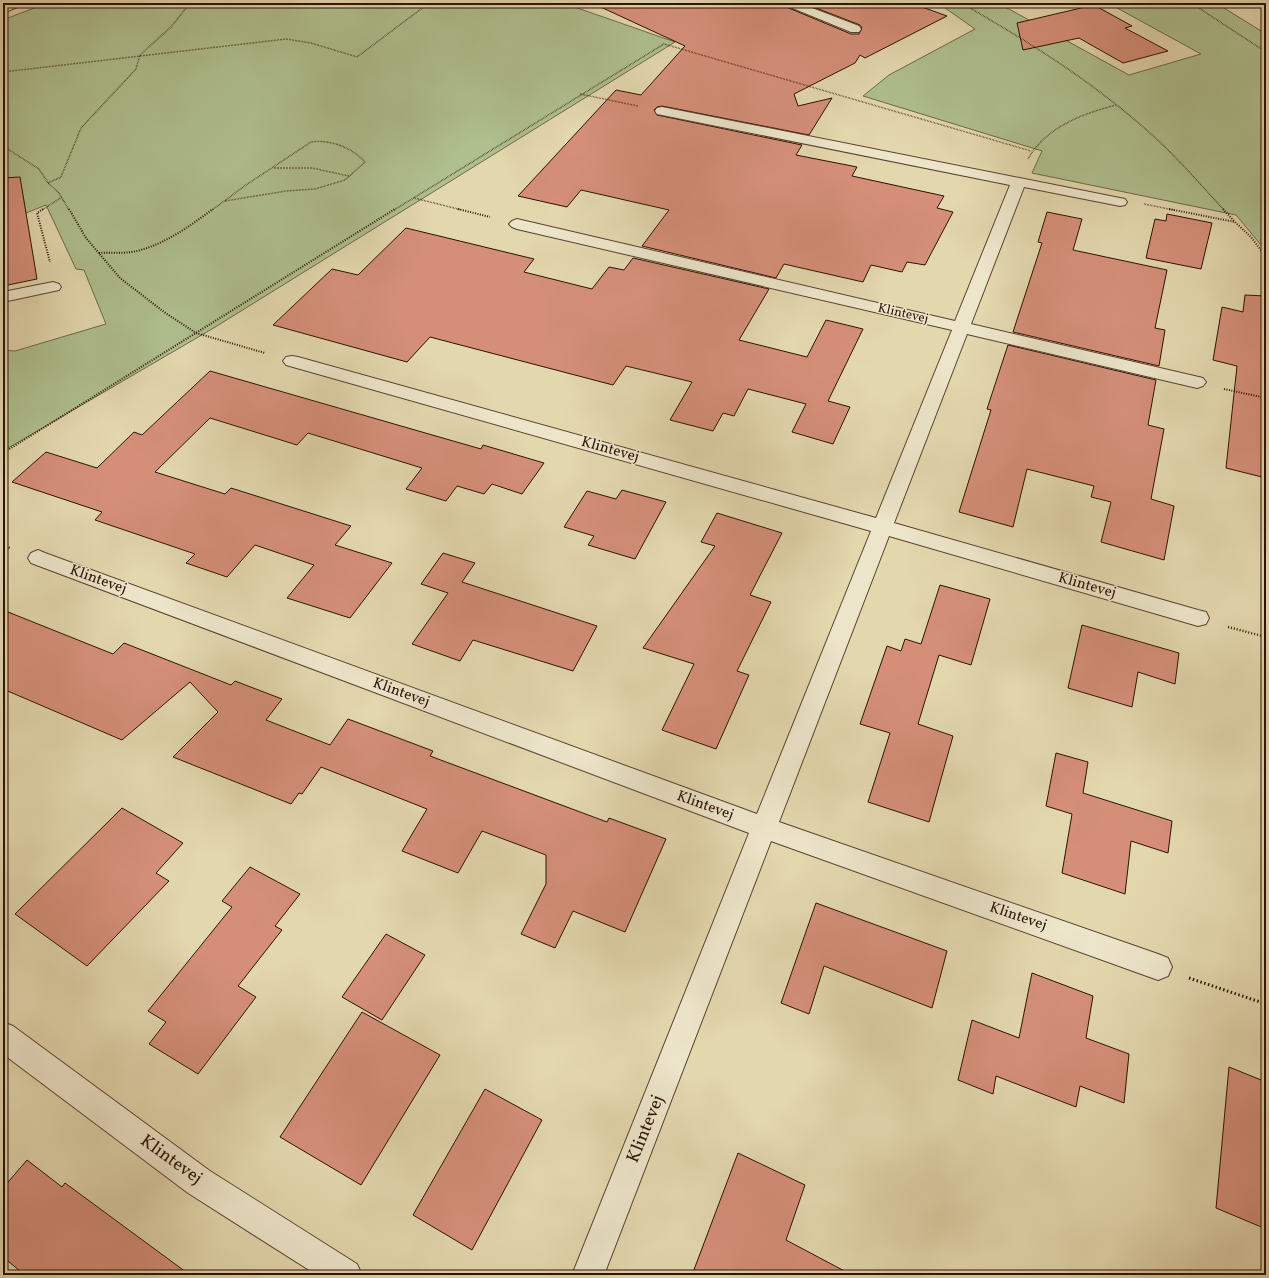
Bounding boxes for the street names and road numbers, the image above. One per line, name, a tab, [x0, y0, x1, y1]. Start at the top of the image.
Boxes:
street label: Klintevej	[876, 299, 930, 329]
street label: Klintevej	[579, 432, 641, 468]
street label: Klintevej	[67, 560, 129, 600]
street label: Klintevej	[1056, 568, 1118, 604]
street label: Klintevej	[370, 673, 432, 713]
street label: Klintevej	[674, 786, 736, 826]
street label: Klintevej	[987, 897, 1049, 937]
street label: Klintevej	[621, 1091, 671, 1167]
street label: Klintevej	[135, 1129, 207, 1191]

